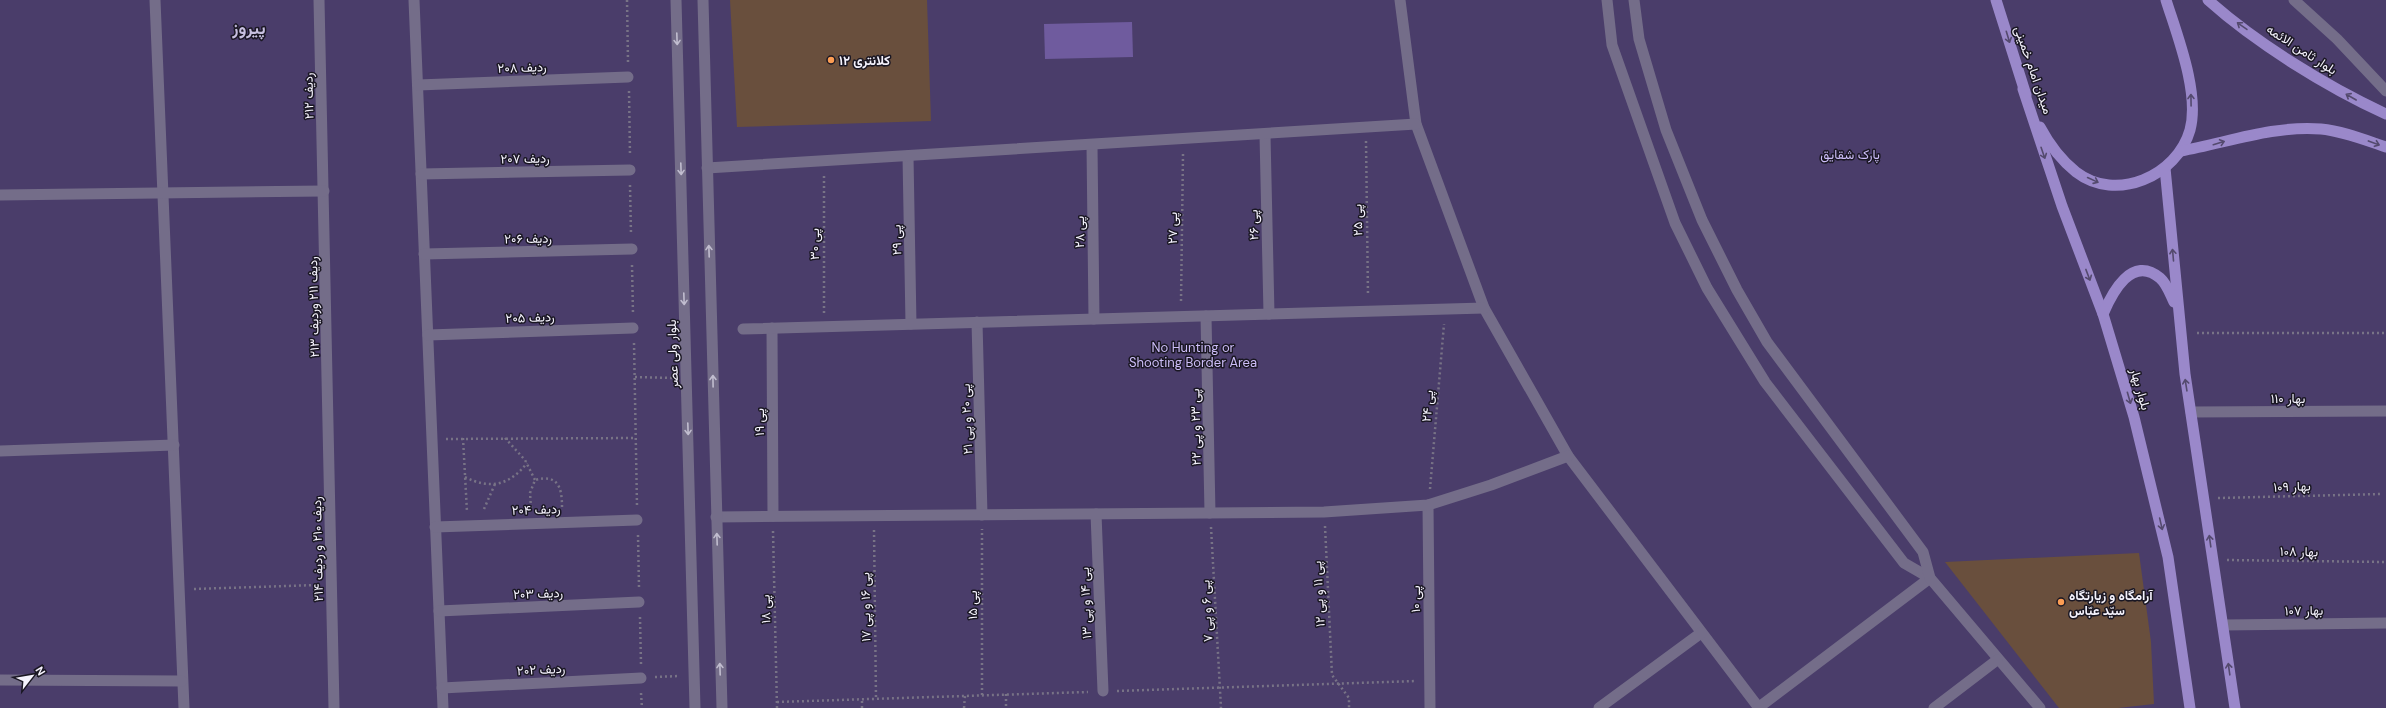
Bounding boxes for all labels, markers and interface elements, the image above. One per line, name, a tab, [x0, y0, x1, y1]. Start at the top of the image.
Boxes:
district label: پیروز	[231, 17, 266, 40]
street label: بلوار ثامن الائمه	[2263, 20, 2340, 79]
one-way arrow	[2237, 22, 2248, 30]
street label: میدان امام خمینی	[2011, 24, 2057, 117]
one-way arrow	[2004, 31, 2012, 43]
one-way arrow	[673, 32, 681, 45]
place label: کلانتری ۱۲	[839, 52, 890, 69]
marker: کلانتری ۱۲	[826, 55, 836, 65]
street label: ردیف ۲۰۸	[497, 58, 547, 77]
street label: ردیف ۲۱۲	[300, 73, 317, 119]
one-way arrow	[2345, 92, 2357, 100]
one-way arrow	[2187, 94, 2194, 107]
one-way arrow	[2213, 139, 2226, 146]
one-way arrow	[2367, 140, 2380, 147]
park label: پارک شقایق	[1820, 146, 1880, 164]
one-way arrow	[2040, 147, 2047, 160]
street label: ردیف ۲۰۷	[500, 150, 550, 167]
one-way arrow	[677, 162, 685, 175]
one-way arrow	[2086, 177, 2098, 184]
street label: پی ۲۵	[1349, 204, 1367, 236]
street label: پی ۲۶	[1245, 209, 1263, 241]
street label: پی ۲۷	[1164, 212, 1182, 244]
street label: پی ۲۸	[1071, 216, 1089, 248]
street label: پی ۲۹	[888, 224, 906, 256]
street label: پی ۳۰	[806, 228, 824, 260]
street label: ردیف ۲۰۶	[504, 230, 552, 247]
one-way arrow	[706, 245, 713, 258]
one-way arrow	[2169, 249, 2177, 262]
street label: ردیف ۲۱۱ وردیف ۲۱۳	[304, 256, 323, 358]
one-way arrow	[2085, 269, 2093, 281]
one-way arrow	[680, 292, 688, 305]
street label: ردیف ۲۰۵	[505, 308, 555, 327]
street label: بلوار ولی عصر	[663, 319, 682, 390]
park label: No Hunting or Shooting Border Area	[1129, 339, 1257, 371]
street label: بلوار بهار	[2126, 365, 2155, 412]
one-way arrow	[709, 375, 717, 388]
one-way arrow	[2182, 378, 2190, 391]
street label: پی ۲۰ و پی ۲۱	[957, 383, 977, 455]
street label: پی ۲۳ و پی ۲۲	[1186, 388, 1206, 466]
street label: پی ۲۴	[1418, 389, 1438, 423]
street label: بهار ۱۱۰	[2271, 390, 2305, 407]
one-way arrow	[2126, 392, 2133, 405]
street label: پی ۱۹	[751, 408, 769, 436]
one-way arrow	[684, 422, 691, 435]
street label: بهار ۱۰۹	[2273, 477, 2311, 496]
street label: ردیف ۲۱۰ و ردیف ۲۱۴	[308, 496, 327, 602]
street label: ردیف ۲۰۴	[511, 500, 561, 519]
one-way arrow	[2157, 518, 2165, 531]
one-way arrow	[713, 533, 721, 546]
one-way arrow	[2206, 535, 2214, 548]
street label: بهار ۱۰۸	[2280, 543, 2319, 560]
street label: پی ۱۱ و پی ۱۲	[1308, 560, 1330, 627]
street label: پی ۱۴ و پی ۱۳	[1076, 567, 1096, 639]
street label: پی ۱۶ و پی ۱۷	[856, 572, 876, 642]
street label: پی ۶ و پی ۷	[1196, 579, 1218, 642]
street label: ردیف ۲۰۳	[513, 584, 563, 603]
street label: پی ۱۰	[1407, 585, 1425, 612]
place label: آرامگاه و زیارتگاه سیّد عبّاس	[2069, 587, 2154, 619]
street label: پی ۱۵	[964, 590, 982, 620]
street label: پی ۱۸	[757, 594, 775, 624]
marker: آرامگاه و زیارتگاه سیّد عبّاس	[2056, 597, 2066, 607]
street label: بهار ۱۰۷	[2285, 602, 2324, 619]
north arrow	[12, 656, 52, 696]
street label: ردیف ۲۰۲	[516, 660, 566, 679]
one-way arrow	[717, 663, 724, 676]
one-way arrow	[2225, 663, 2233, 676]
text: N	[33, 664, 49, 678]

